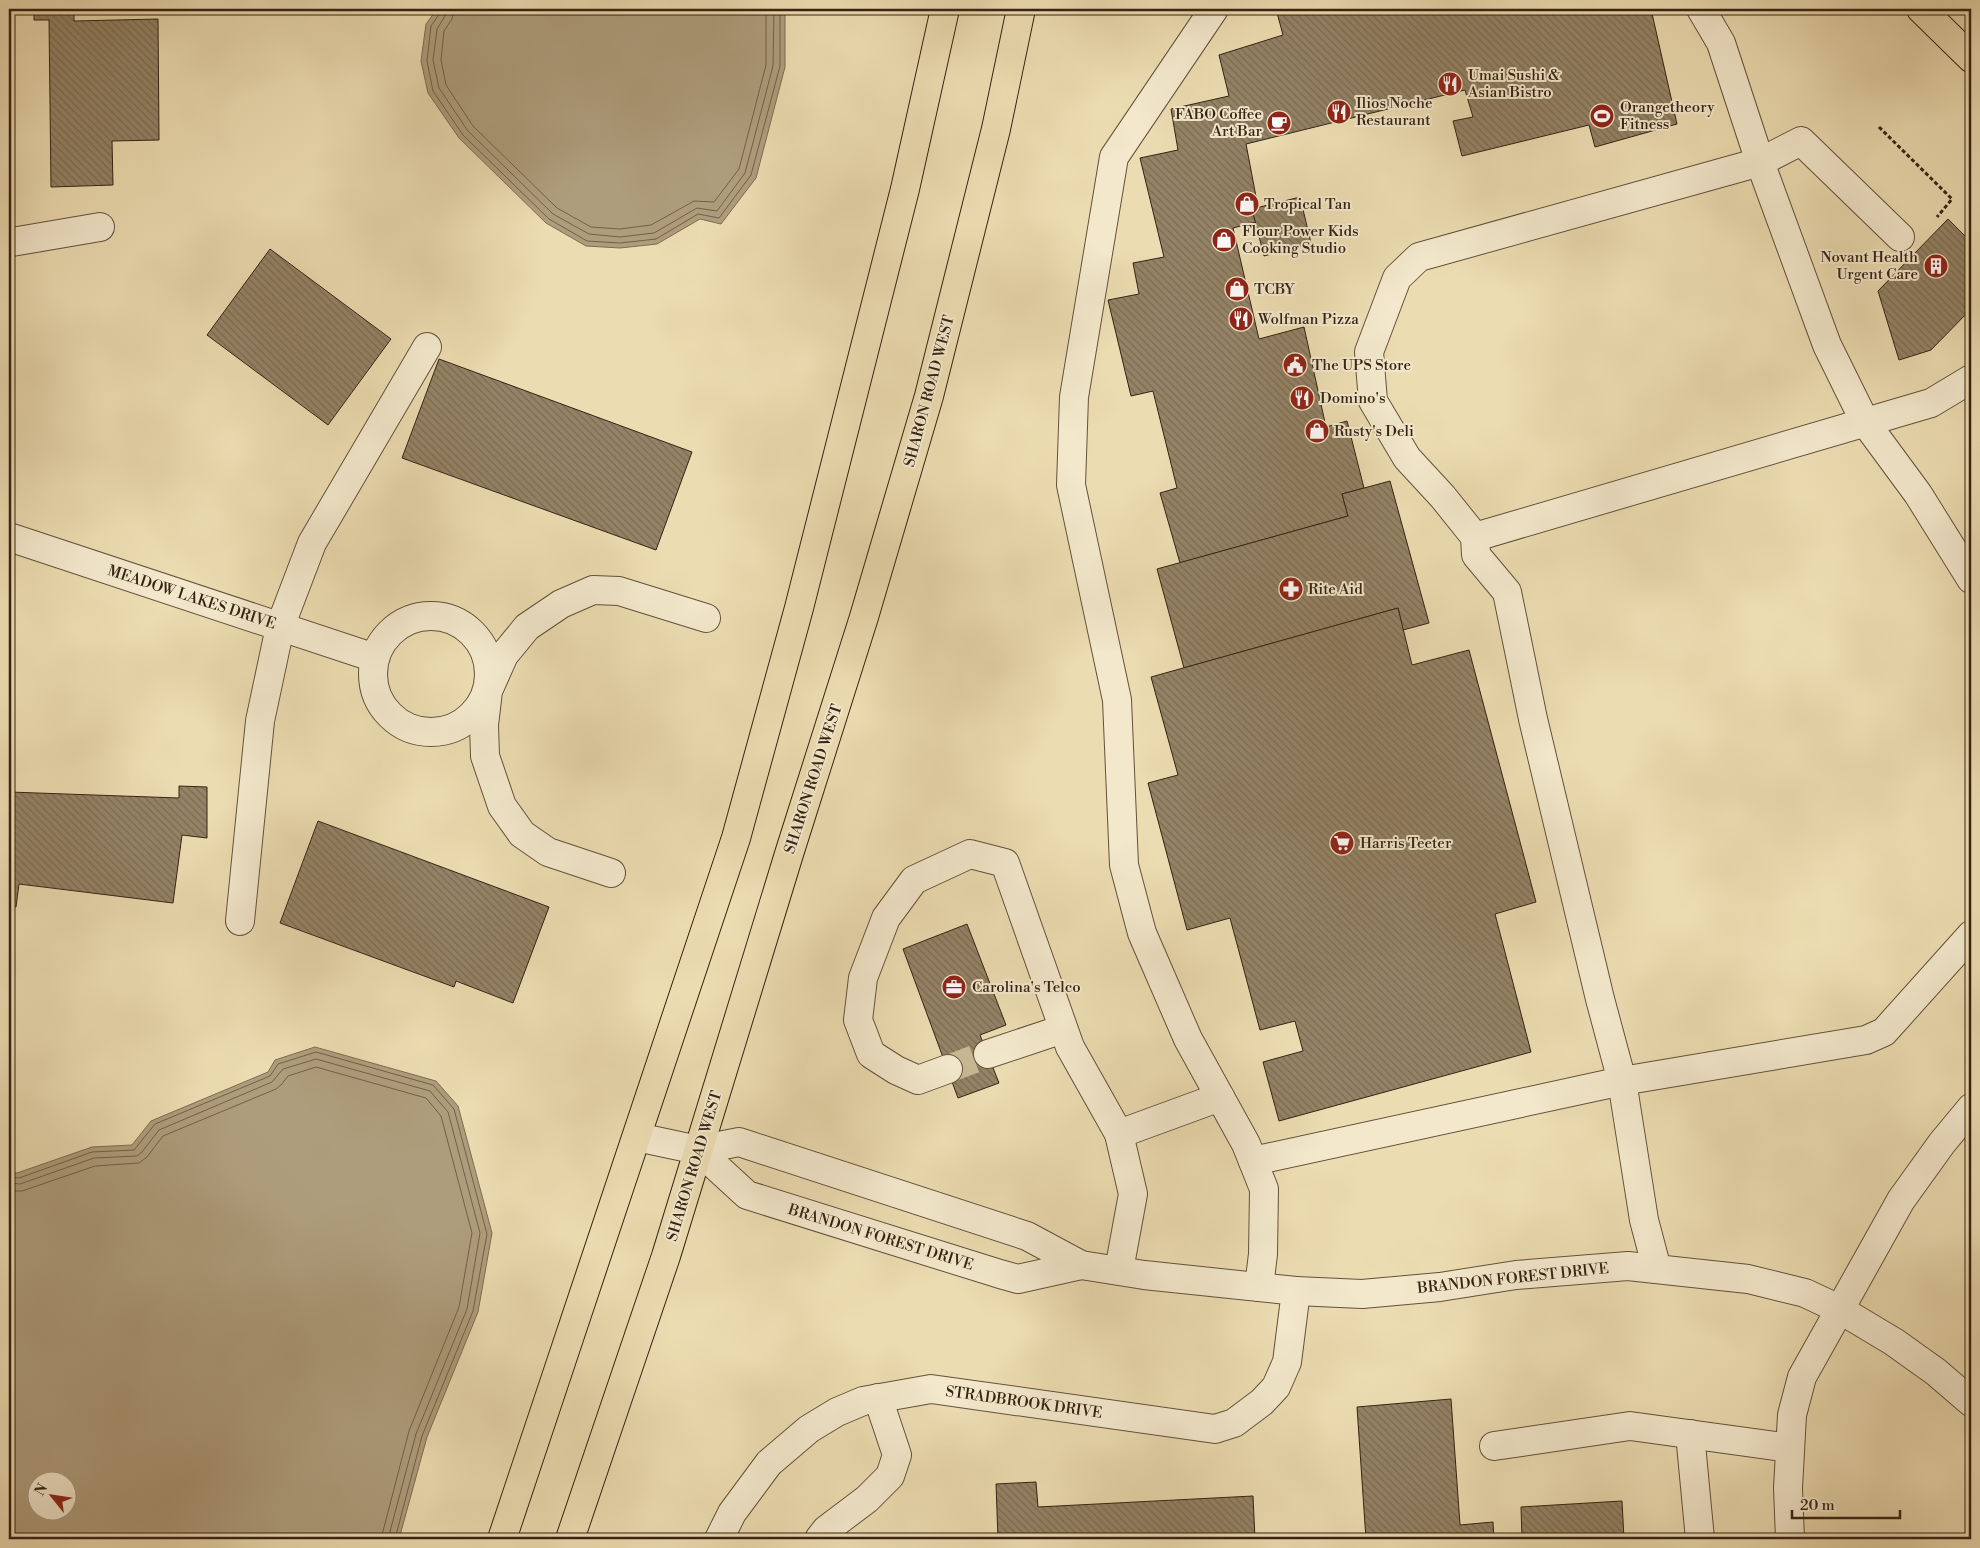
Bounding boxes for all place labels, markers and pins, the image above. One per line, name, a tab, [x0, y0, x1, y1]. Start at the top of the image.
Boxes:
place label: Umai Sushi & Asian Bistro	[1467, 66, 1560, 102]
restaurant icon: Umai Sushi & Asian Bistro	[1437, 71, 1463, 97]
place label: Ilios Noche Restaurant	[1356, 94, 1433, 130]
place label: Orangetheory Fitness	[1620, 98, 1715, 134]
restaurant icon: Ilios Noche Restaurant	[1326, 99, 1352, 125]
sports icon: Orangetheory Fitness	[1589, 103, 1615, 129]
place label: FABO Coffee Art Bar	[1175, 105, 1263, 141]
cafe icon: FABO Coffee Art Bar	[1266, 110, 1292, 136]
shop icon: Tropical Tan	[1234, 191, 1260, 217]
place label: Tropical Tan	[1264, 195, 1351, 214]
place label: Flour Power Kids Cooking Studio	[1242, 222, 1359, 258]
shop icon: Flour Power Kids Cooking Studio	[1211, 227, 1237, 253]
place label: Novant Health Urgent Care	[1820, 248, 1918, 284]
building icon: Novant Health Urgent Care	[1923, 253, 1949, 279]
shop icon: TCBY	[1224, 276, 1250, 302]
place label: TCBY	[1254, 280, 1296, 299]
restaurant icon: Wolfman Pizza	[1228, 306, 1254, 332]
place label: Wolfman Pizza	[1257, 310, 1359, 329]
public building icon: The UPS Store	[1282, 352, 1308, 378]
place label: The UPS Store	[1312, 356, 1411, 375]
restaurant icon: Domino's	[1289, 385, 1315, 411]
place label: Domino's	[1320, 389, 1385, 408]
shop icon: Rusty's Deli	[1304, 418, 1330, 444]
place label: Rusty's Deli	[1334, 422, 1414, 441]
pharmacy icon: Rite Aid	[1278, 576, 1304, 602]
place label: Rite Aid	[1308, 580, 1363, 599]
supermarket icon: Harris Teeter	[1329, 830, 1355, 856]
place label: Harris Teeter	[1360, 834, 1452, 853]
office icon: Carolina's Telco	[941, 974, 967, 1000]
place label: Carolina's Telco	[972, 978, 1081, 997]

